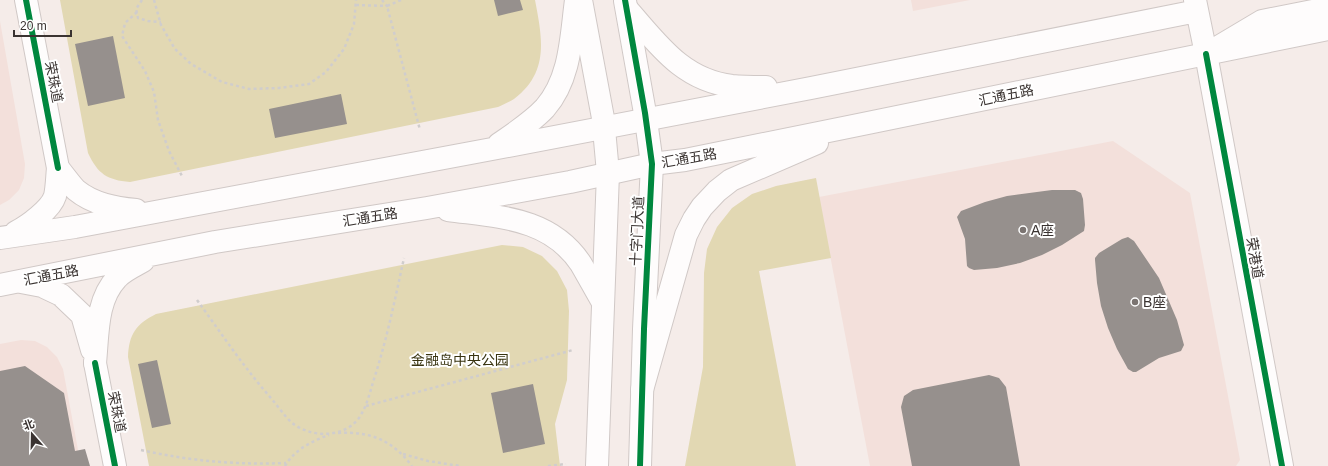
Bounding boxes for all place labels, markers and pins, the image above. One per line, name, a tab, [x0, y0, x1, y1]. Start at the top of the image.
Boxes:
place label: A座	[1031, 222, 1054, 238]
marker: A座	[1018, 225, 1028, 235]
place label: B座	[1143, 294, 1166, 310]
marker: B座	[1130, 297, 1140, 307]

